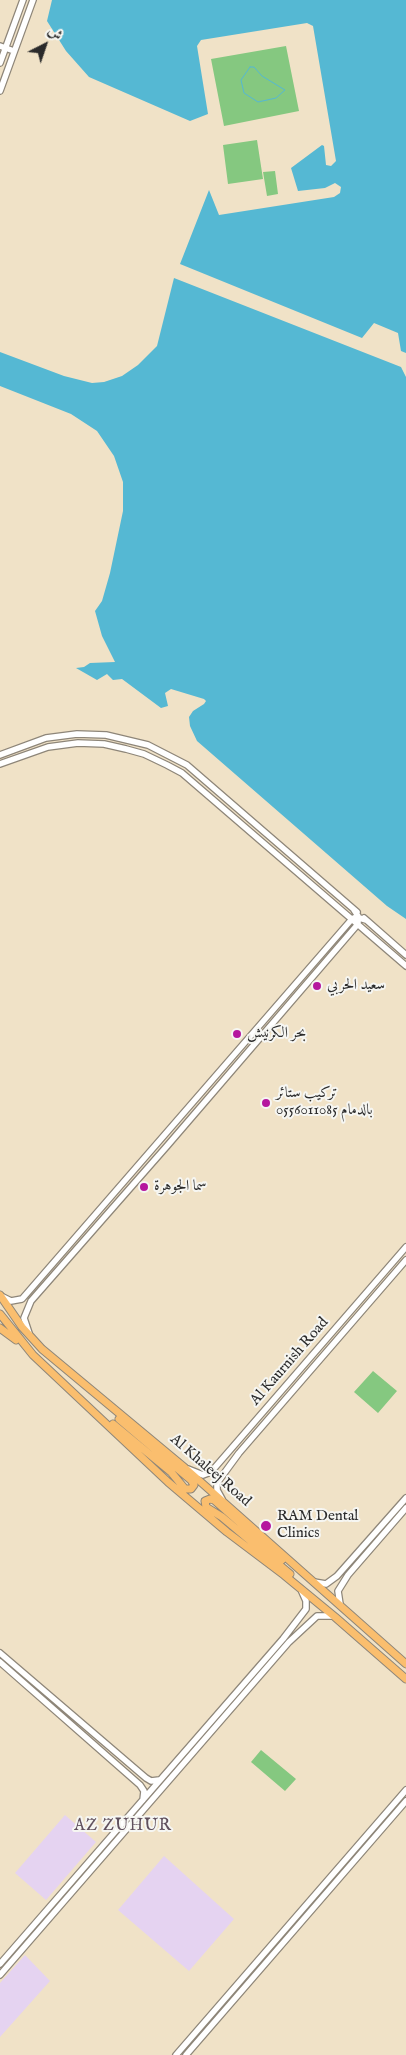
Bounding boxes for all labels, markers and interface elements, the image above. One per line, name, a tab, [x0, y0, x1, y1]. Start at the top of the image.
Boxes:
north arrow	[20, 20, 70, 70]
text: ش	[44, 22, 66, 45]
place label: سعيد الحربي	[327, 977, 385, 995]
marker: سعيد الحربي	[311, 980, 323, 992]
place label: بحر الكرنيش	[247, 1025, 306, 1043]
marker: بحر الكرنيش	[231, 1028, 243, 1040]
place label: تركيب ستائر بالدمام 0556011085	[276, 1085, 373, 1120]
marker: تركيب ستائر بالدمام 0556011085	[260, 1097, 272, 1109]
place label: سما الجوهرة	[154, 1178, 207, 1196]
marker: سما الجوهرة	[138, 1181, 150, 1193]
street label: Al Kaurnish Road	[247, 1314, 333, 1410]
street label: Al Khaleej Road	[166, 1431, 254, 1511]
place label: RAM Dental Clinics	[277, 1508, 358, 1543]
marker: RAM Dental Clinics	[259, 1519, 273, 1533]
district label: AZ ZUHUR	[73, 1817, 173, 1837]

